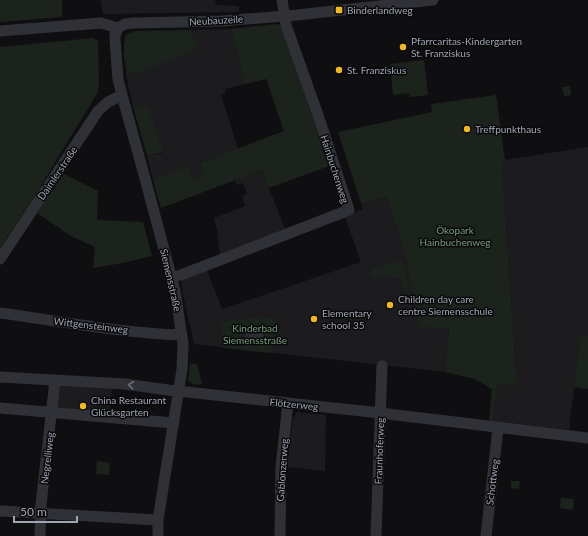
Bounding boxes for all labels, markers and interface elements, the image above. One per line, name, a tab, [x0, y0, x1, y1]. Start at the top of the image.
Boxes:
place label: Binderlandweg	[347, 4, 413, 16]
marker: Binderlandweg	[334, 5, 344, 15]
street label: Neubauzeile	[189, 13, 243, 27]
place label: Pfarrcaritas-Kindergarten St. Franziskus	[411, 35, 522, 59]
marker: Pfarrcaritas-Kindergarten St. Franziskus	[398, 42, 408, 52]
place label: St. Franziskus	[347, 64, 406, 76]
marker: St. Franziskus	[334, 65, 344, 75]
place label: Treffpunkthaus	[475, 123, 541, 135]
marker: Treffpunkthaus	[462, 124, 472, 134]
street label: Hainbuchenweg	[318, 133, 352, 205]
street label: Daimlerstraße	[35, 144, 79, 202]
park label: Ökopark Hainbuchenweg	[419, 224, 491, 248]
street label: Siemensstraße	[158, 247, 184, 313]
place label: Children day care centre Siemensschule	[398, 293, 493, 317]
marker: Children day care centre Siemensschule	[385, 300, 395, 310]
place label: Elementary school 35	[322, 307, 373, 331]
street label: Wittgensteinweg	[53, 314, 129, 336]
marker: Elementary school 35	[309, 314, 319, 324]
park label: Kinderbad Siemensstraße	[223, 322, 287, 346]
one-way arrow	[128, 381, 134, 390]
place label: China Restaurant Glücksgarten	[91, 394, 166, 418]
street label: Flötzerweg	[269, 395, 319, 413]
marker: China Restaurant Glücksgarten	[78, 401, 88, 411]
street label: Fraunhoferweg	[372, 418, 386, 484]
street label: Negrelliweg	[38, 431, 56, 485]
street label: Gablonzerweg	[274, 438, 290, 502]
street label: Schottweg	[483, 458, 501, 506]
scale bar	[14, 498, 77, 524]
text: 50 m	[20, 504, 47, 519]

